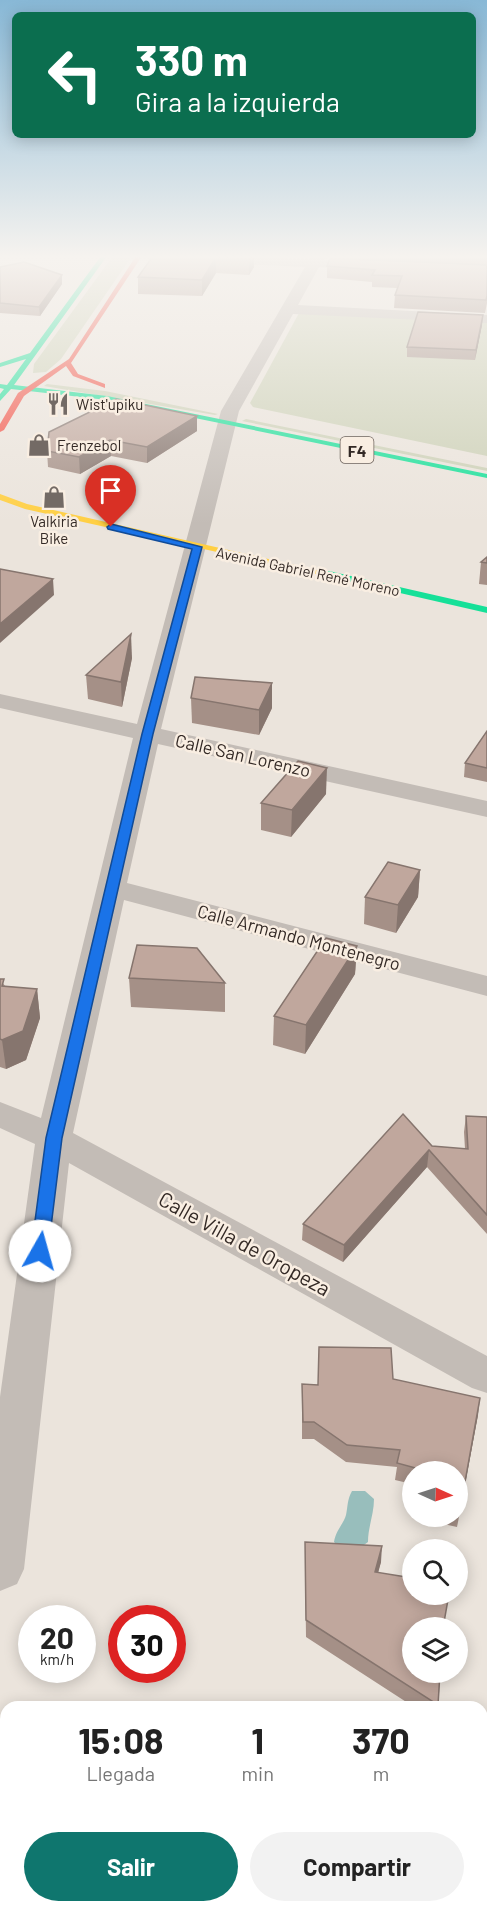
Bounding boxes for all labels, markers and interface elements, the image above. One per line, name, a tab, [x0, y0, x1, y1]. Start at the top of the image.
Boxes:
text: 330 m	[135, 34, 248, 84]
icon: left	[36, 36, 114, 114]
text: Gira a la izquierda	[135, 85, 340, 117]
restaurant icon: Wist'upiku	[45, 391, 71, 417]
place label: Wist'upiku	[76, 395, 143, 413]
shop icon: Frenzebol	[26, 432, 52, 458]
place label: Frenzebol	[57, 436, 121, 454]
road number: F4	[340, 437, 374, 463]
pin	[85, 465, 136, 527]
icon: arrive	[94, 474, 127, 507]
shop icon: Valkiria Bike	[41, 484, 67, 510]
place label: Valkiria Bike	[30, 512, 78, 547]
street label: Avenida Gabriel René Moreno	[214, 543, 402, 599]
street label: Calle San Lorenzo	[173, 729, 313, 781]
street label: Calle Armando Montenegro	[195, 899, 403, 975]
street label: Calle Villa de Oropeza	[155, 1185, 335, 1301]
position arrow	[8, 1219, 72, 1283]
north arrow	[402, 1461, 468, 1527]
map controls	[402, 1461, 468, 1683]
button: search	[402, 1539, 468, 1605]
speed limit sign: 30	[108, 1605, 186, 1683]
button: layers	[402, 1617, 468, 1683]
text: 20	[40, 1619, 74, 1655]
text: km/h	[40, 1650, 74, 1668]
text: 15:08	[78, 1718, 163, 1761]
text: 1	[251, 1718, 264, 1761]
text: 370	[352, 1718, 410, 1761]
text: Llegada	[86, 1761, 155, 1785]
text: min	[242, 1761, 274, 1785]
text: m	[373, 1761, 389, 1785]
button: Salir	[24, 1832, 238, 1901]
button: Compartir	[250, 1832, 464, 1901]

